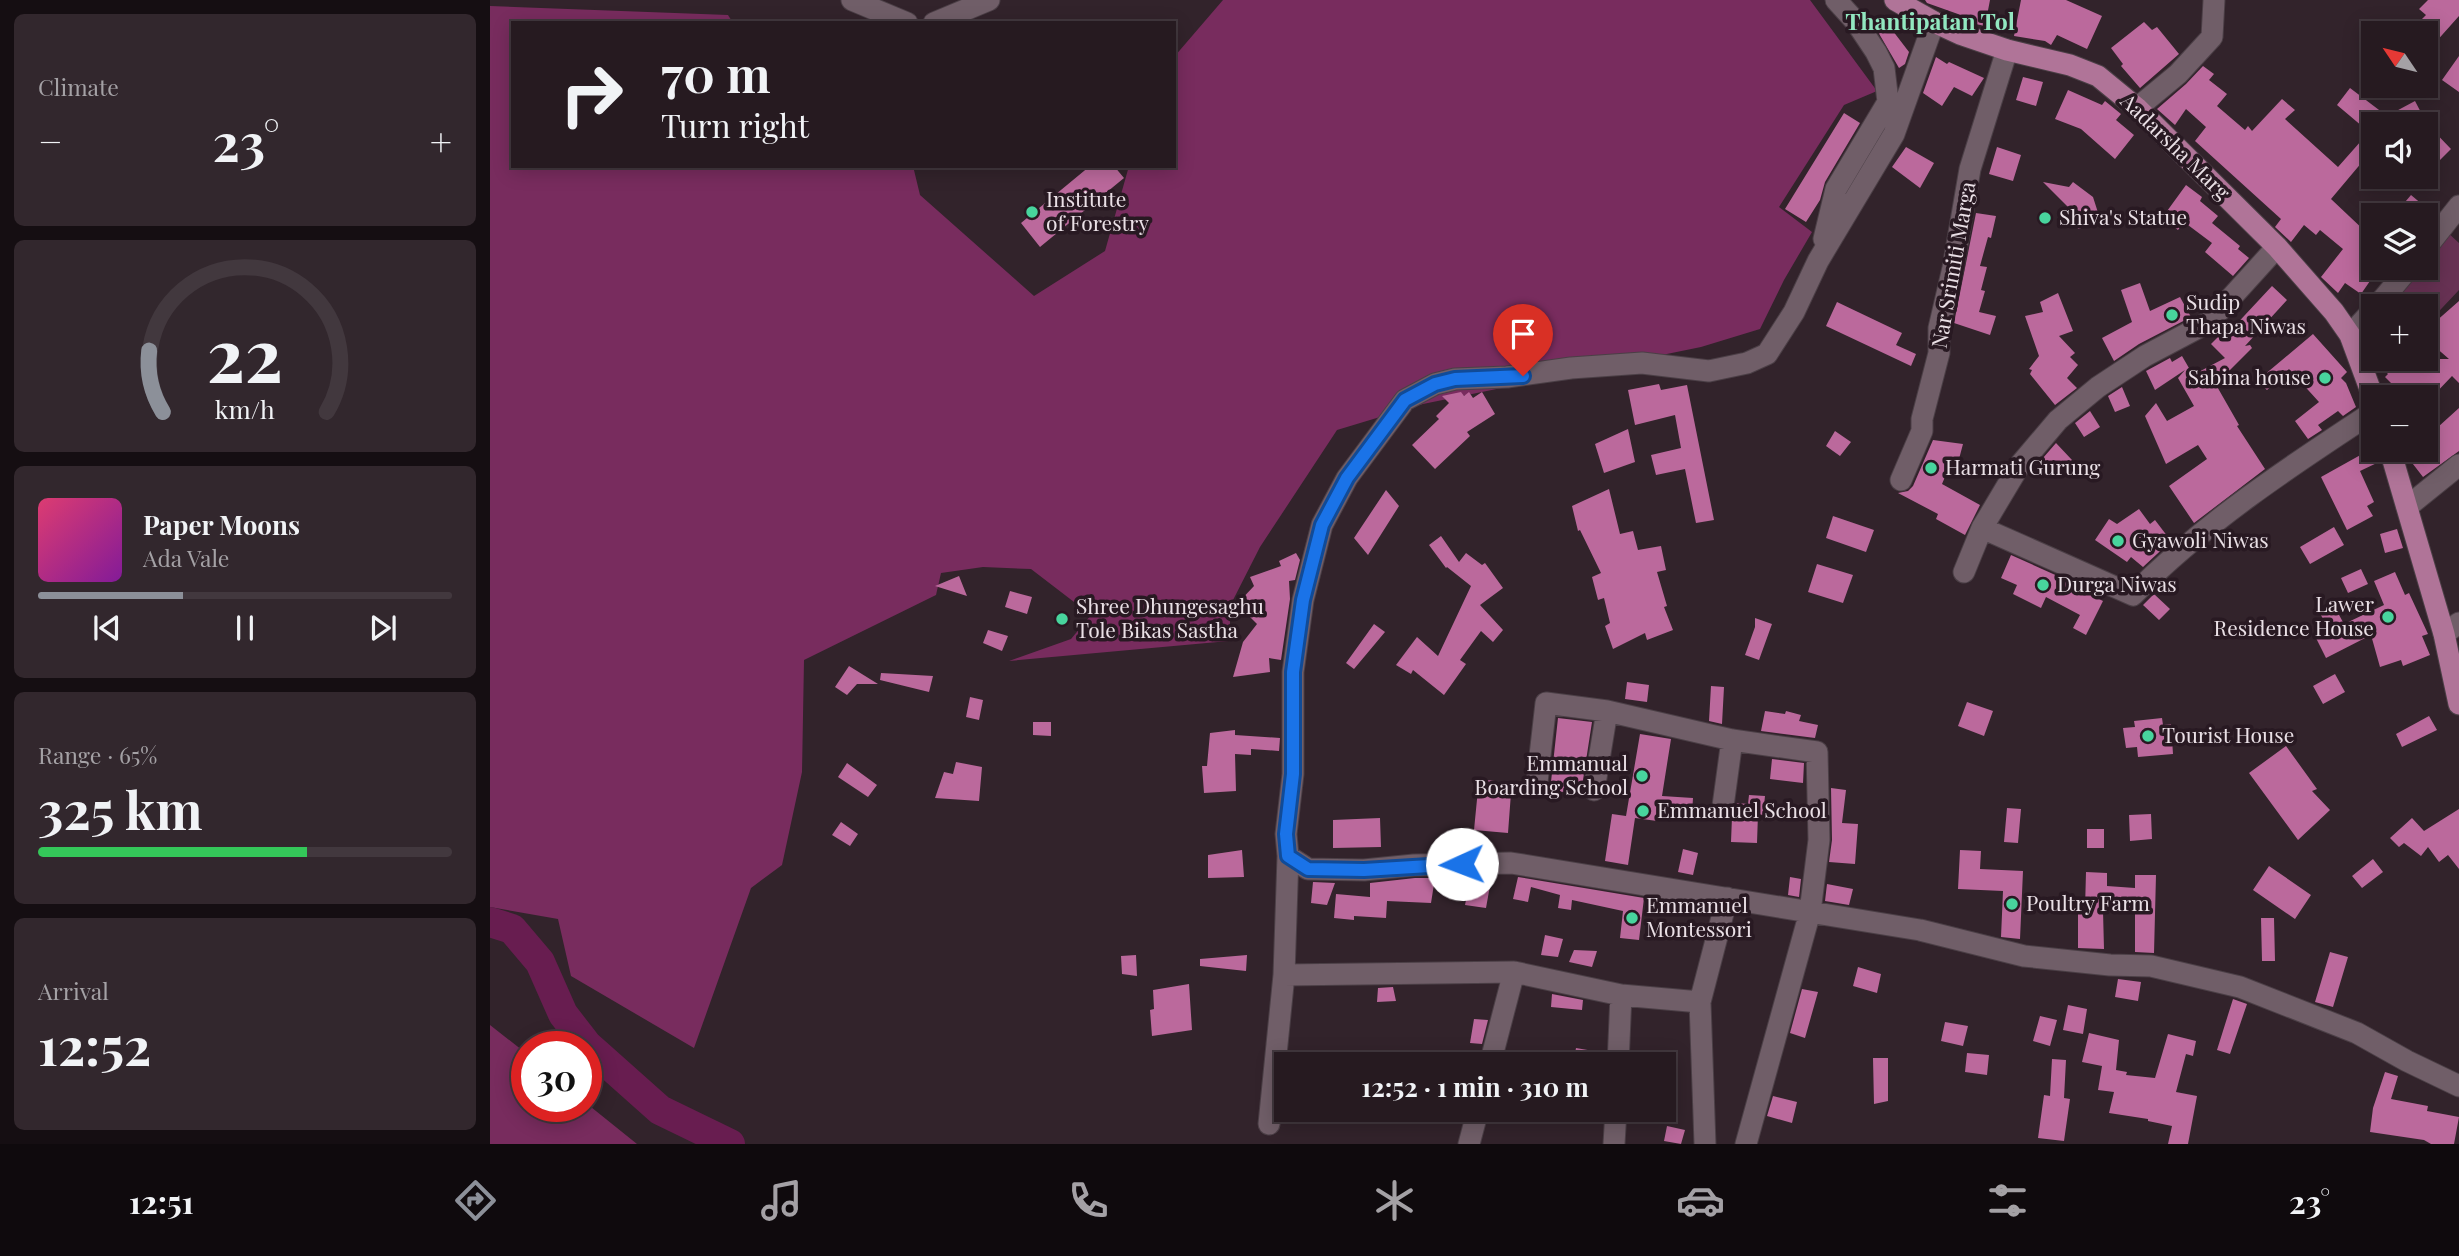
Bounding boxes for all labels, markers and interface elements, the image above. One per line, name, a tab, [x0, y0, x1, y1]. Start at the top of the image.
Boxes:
district label: Thantipatan Tol	[1845, 5, 2015, 36]
north arrow	[2361, 21, 2438, 98]
map controls	[2361, 21, 2438, 462]
text: 70 m	[661, 40, 771, 105]
icon: right	[546, 49, 637, 140]
text: Climate	[38, 71, 119, 102]
street label: Aadarsha Marg	[2115, 85, 2237, 205]
text: Turn right	[661, 103, 809, 146]
text: 23°	[213, 106, 280, 175]
button: sound	[2361, 112, 2438, 189]
text: −	[38, 115, 63, 166]
text: +	[430, 115, 452, 166]
street label: Nar Srimiti Marga	[1924, 179, 1981, 350]
place label: Institute of Forestry	[1046, 184, 1149, 236]
place label: Shiva's Statue	[2059, 202, 2187, 230]
button: layers	[2361, 203, 2438, 280]
marker: Institute of Forestry	[1024, 204, 1040, 220]
marker: Shiva's Statue	[2037, 210, 2053, 226]
place label: Sudip Thapa Niwas	[2186, 287, 2306, 339]
button: +	[2361, 294, 2438, 371]
text: 22	[207, 303, 283, 400]
pin	[1493, 304, 1553, 376]
marker: Sudip Thapa Niwas	[2164, 307, 2180, 323]
icon: arrive	[1504, 315, 1542, 353]
place label: Sabina house	[2188, 362, 2311, 390]
marker: Sabina house	[2317, 370, 2333, 386]
button: −	[2361, 385, 2438, 462]
text: km/h	[215, 392, 275, 425]
place label: Harmati Gurung	[1945, 452, 2100, 480]
marker: Harmati Gurung	[1923, 460, 1939, 476]
text: Paper Moons	[143, 507, 300, 542]
place label: Gyawoli Niwas	[2132, 525, 2269, 553]
marker: Gyawoli Niwas	[2110, 533, 2126, 549]
text: Ada Vale	[143, 542, 230, 573]
place label: Durga Niwas	[2057, 569, 2177, 597]
marker: Durga Niwas	[2035, 577, 2051, 593]
place label: Lawer Residence House	[2214, 589, 2375, 641]
place label: Shree Dhungesaghu Tole Bikas Sastha	[1076, 591, 1264, 643]
icon: previous	[88, 609, 126, 647]
icon: pause	[226, 609, 264, 647]
icon: next	[364, 609, 402, 647]
marker: Lawer Residence House	[2380, 609, 2396, 625]
marker: Shree Dhungesaghu Tole Bikas Sastha	[1054, 611, 1070, 627]
place label: Tourist House	[2162, 720, 2294, 748]
marker: Tourist House	[2140, 728, 2156, 744]
text: Range · 65%	[38, 739, 157, 770]
place label: Emmanual Boarding School	[1474, 748, 1628, 800]
marker: Emmanual Boarding School	[1634, 768, 1650, 784]
text: 325 km	[38, 774, 203, 843]
place label: Emmanuel School	[1657, 795, 1827, 823]
marker: Emmanuel School	[1635, 803, 1651, 819]
position arrow	[1425, 827, 1499, 901]
place label: Poultry Farm	[2026, 888, 2150, 916]
place label: Emmanuel Montessori	[1646, 890, 1752, 942]
marker: Poultry Farm	[2004, 896, 2020, 912]
marker: Emmanuel Montessori	[1624, 910, 1640, 926]
text: Arrival	[38, 975, 109, 1006]
text: 12:52	[38, 1010, 151, 1079]
speed limit sign: 30	[511, 1031, 602, 1122]
text: 12:52 · 1 min · 310 m	[1361, 1069, 1589, 1104]
icon: directions	[451, 1176, 500, 1225]
icon: music	[757, 1176, 806, 1225]
icon: phone	[1064, 1176, 1113, 1225]
icon: climate	[1370, 1176, 1419, 1225]
icon: car	[1676, 1176, 1725, 1225]
icon: filters	[1983, 1176, 2032, 1225]
text: 12:51	[129, 1179, 194, 1222]
text: 23°	[2289, 1179, 2330, 1222]

